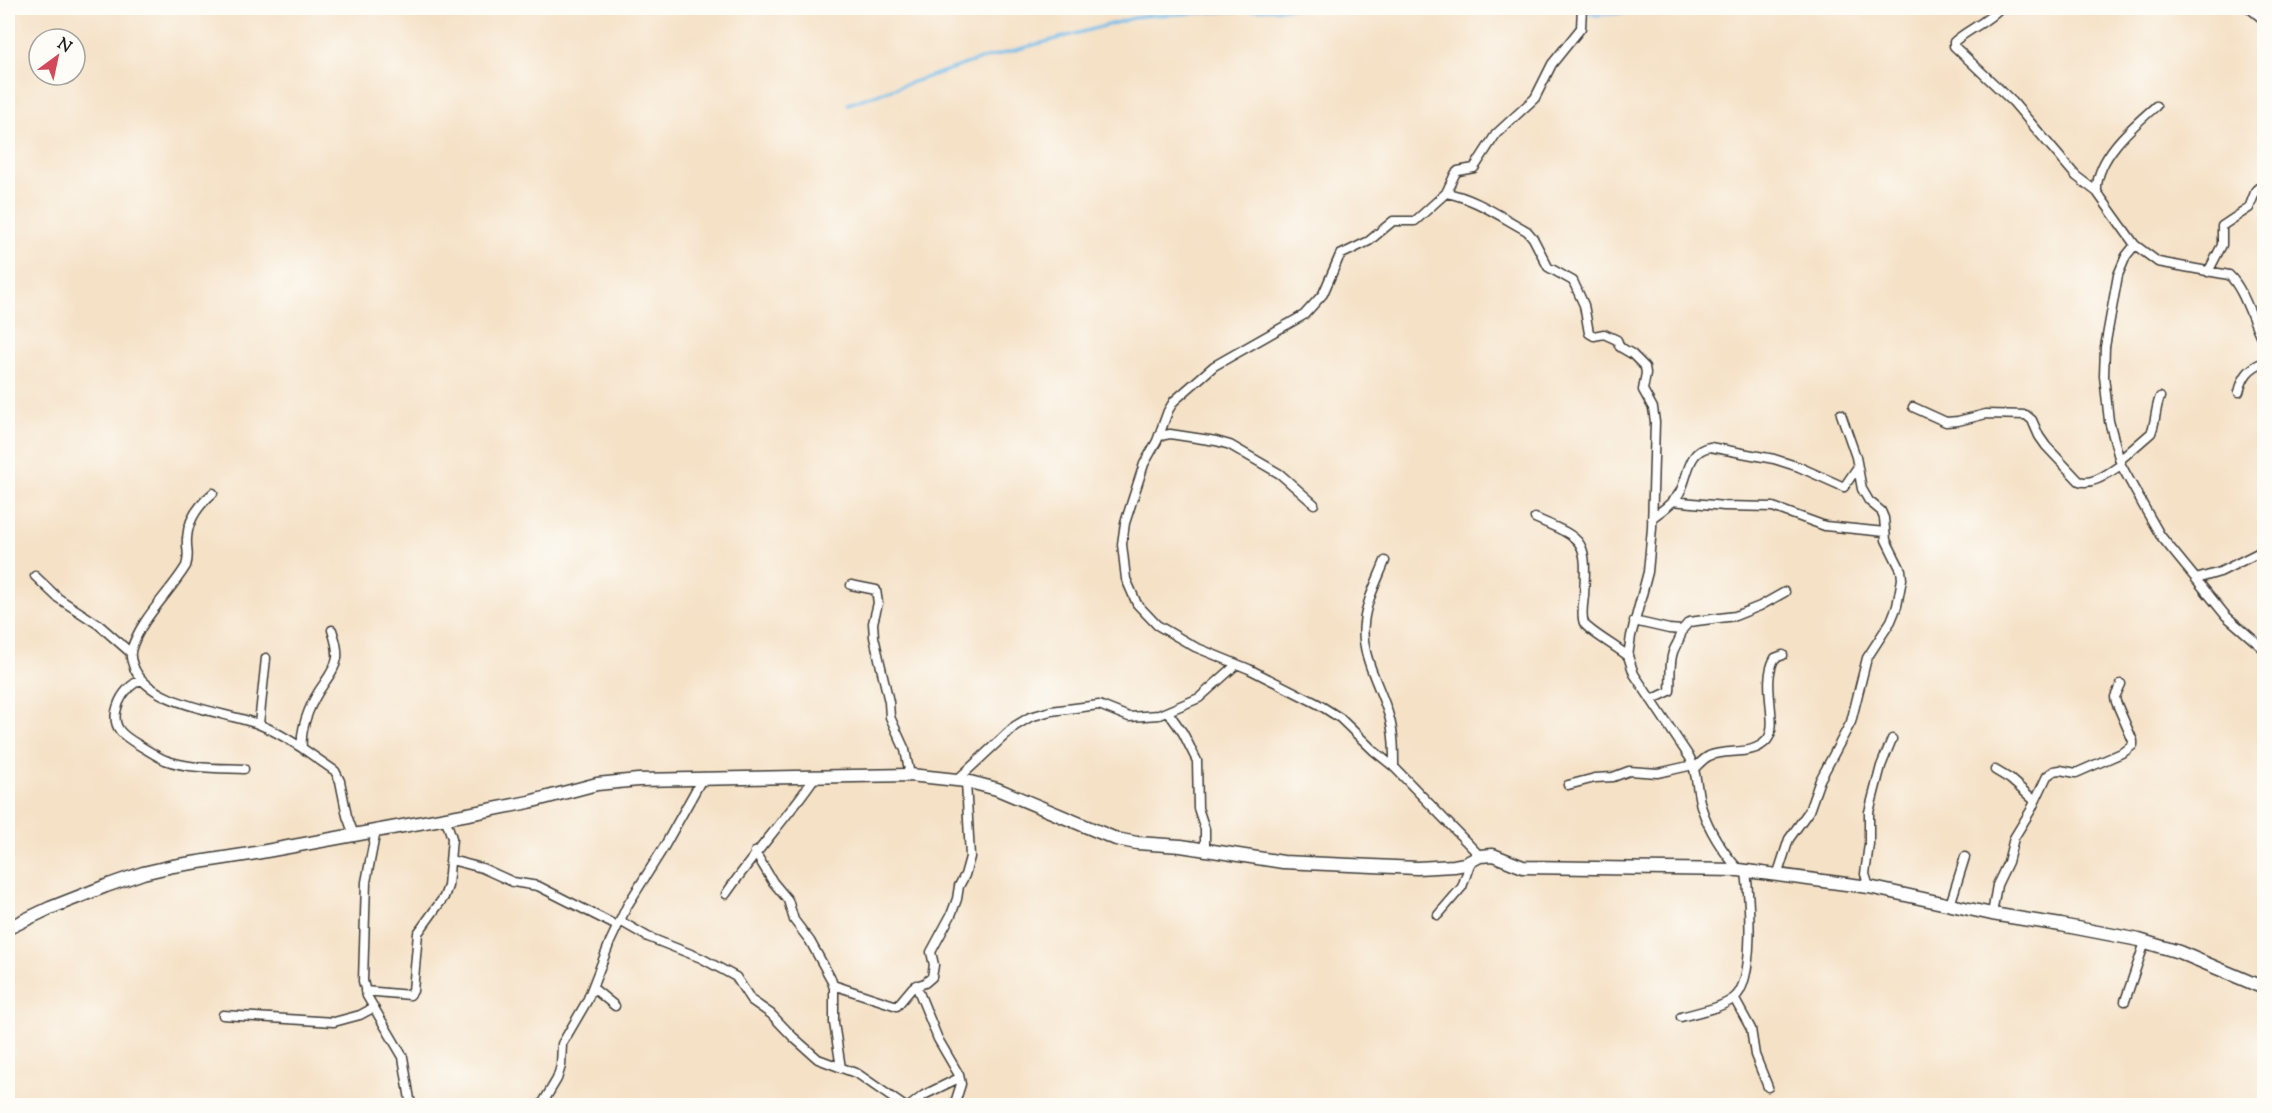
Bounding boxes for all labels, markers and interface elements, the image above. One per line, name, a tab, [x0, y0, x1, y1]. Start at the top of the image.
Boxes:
north arrow	[27, 27, 87, 87]
text: N	[52, 33, 76, 60]

